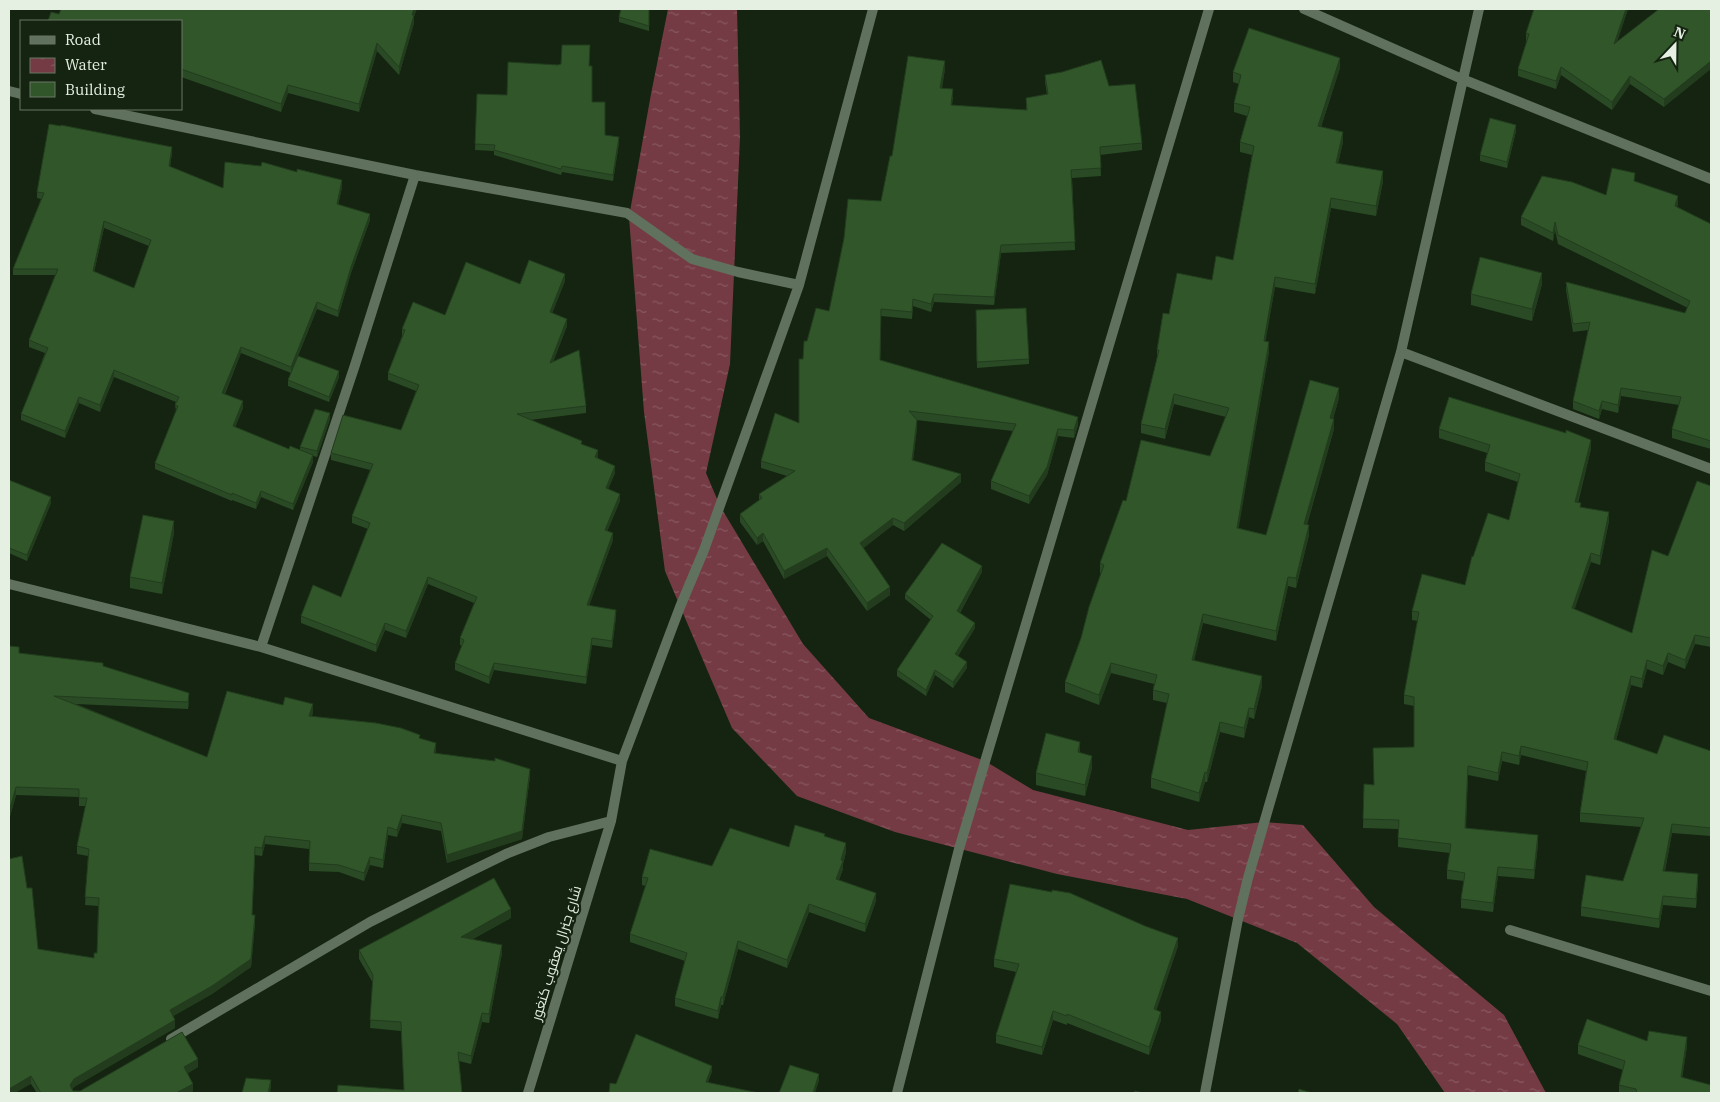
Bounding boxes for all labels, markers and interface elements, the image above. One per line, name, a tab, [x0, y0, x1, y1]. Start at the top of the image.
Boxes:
legend	[20, 20, 182, 110]
north arrow	[1650, 20, 1700, 70]
text: N	[1671, 23, 1688, 43]
text: Road	[65, 30, 101, 49]
text: Water	[65, 55, 107, 74]
text: Building	[65, 80, 125, 99]
street label: شارع جنرال يعقوب كنغور	[527, 883, 585, 1024]

